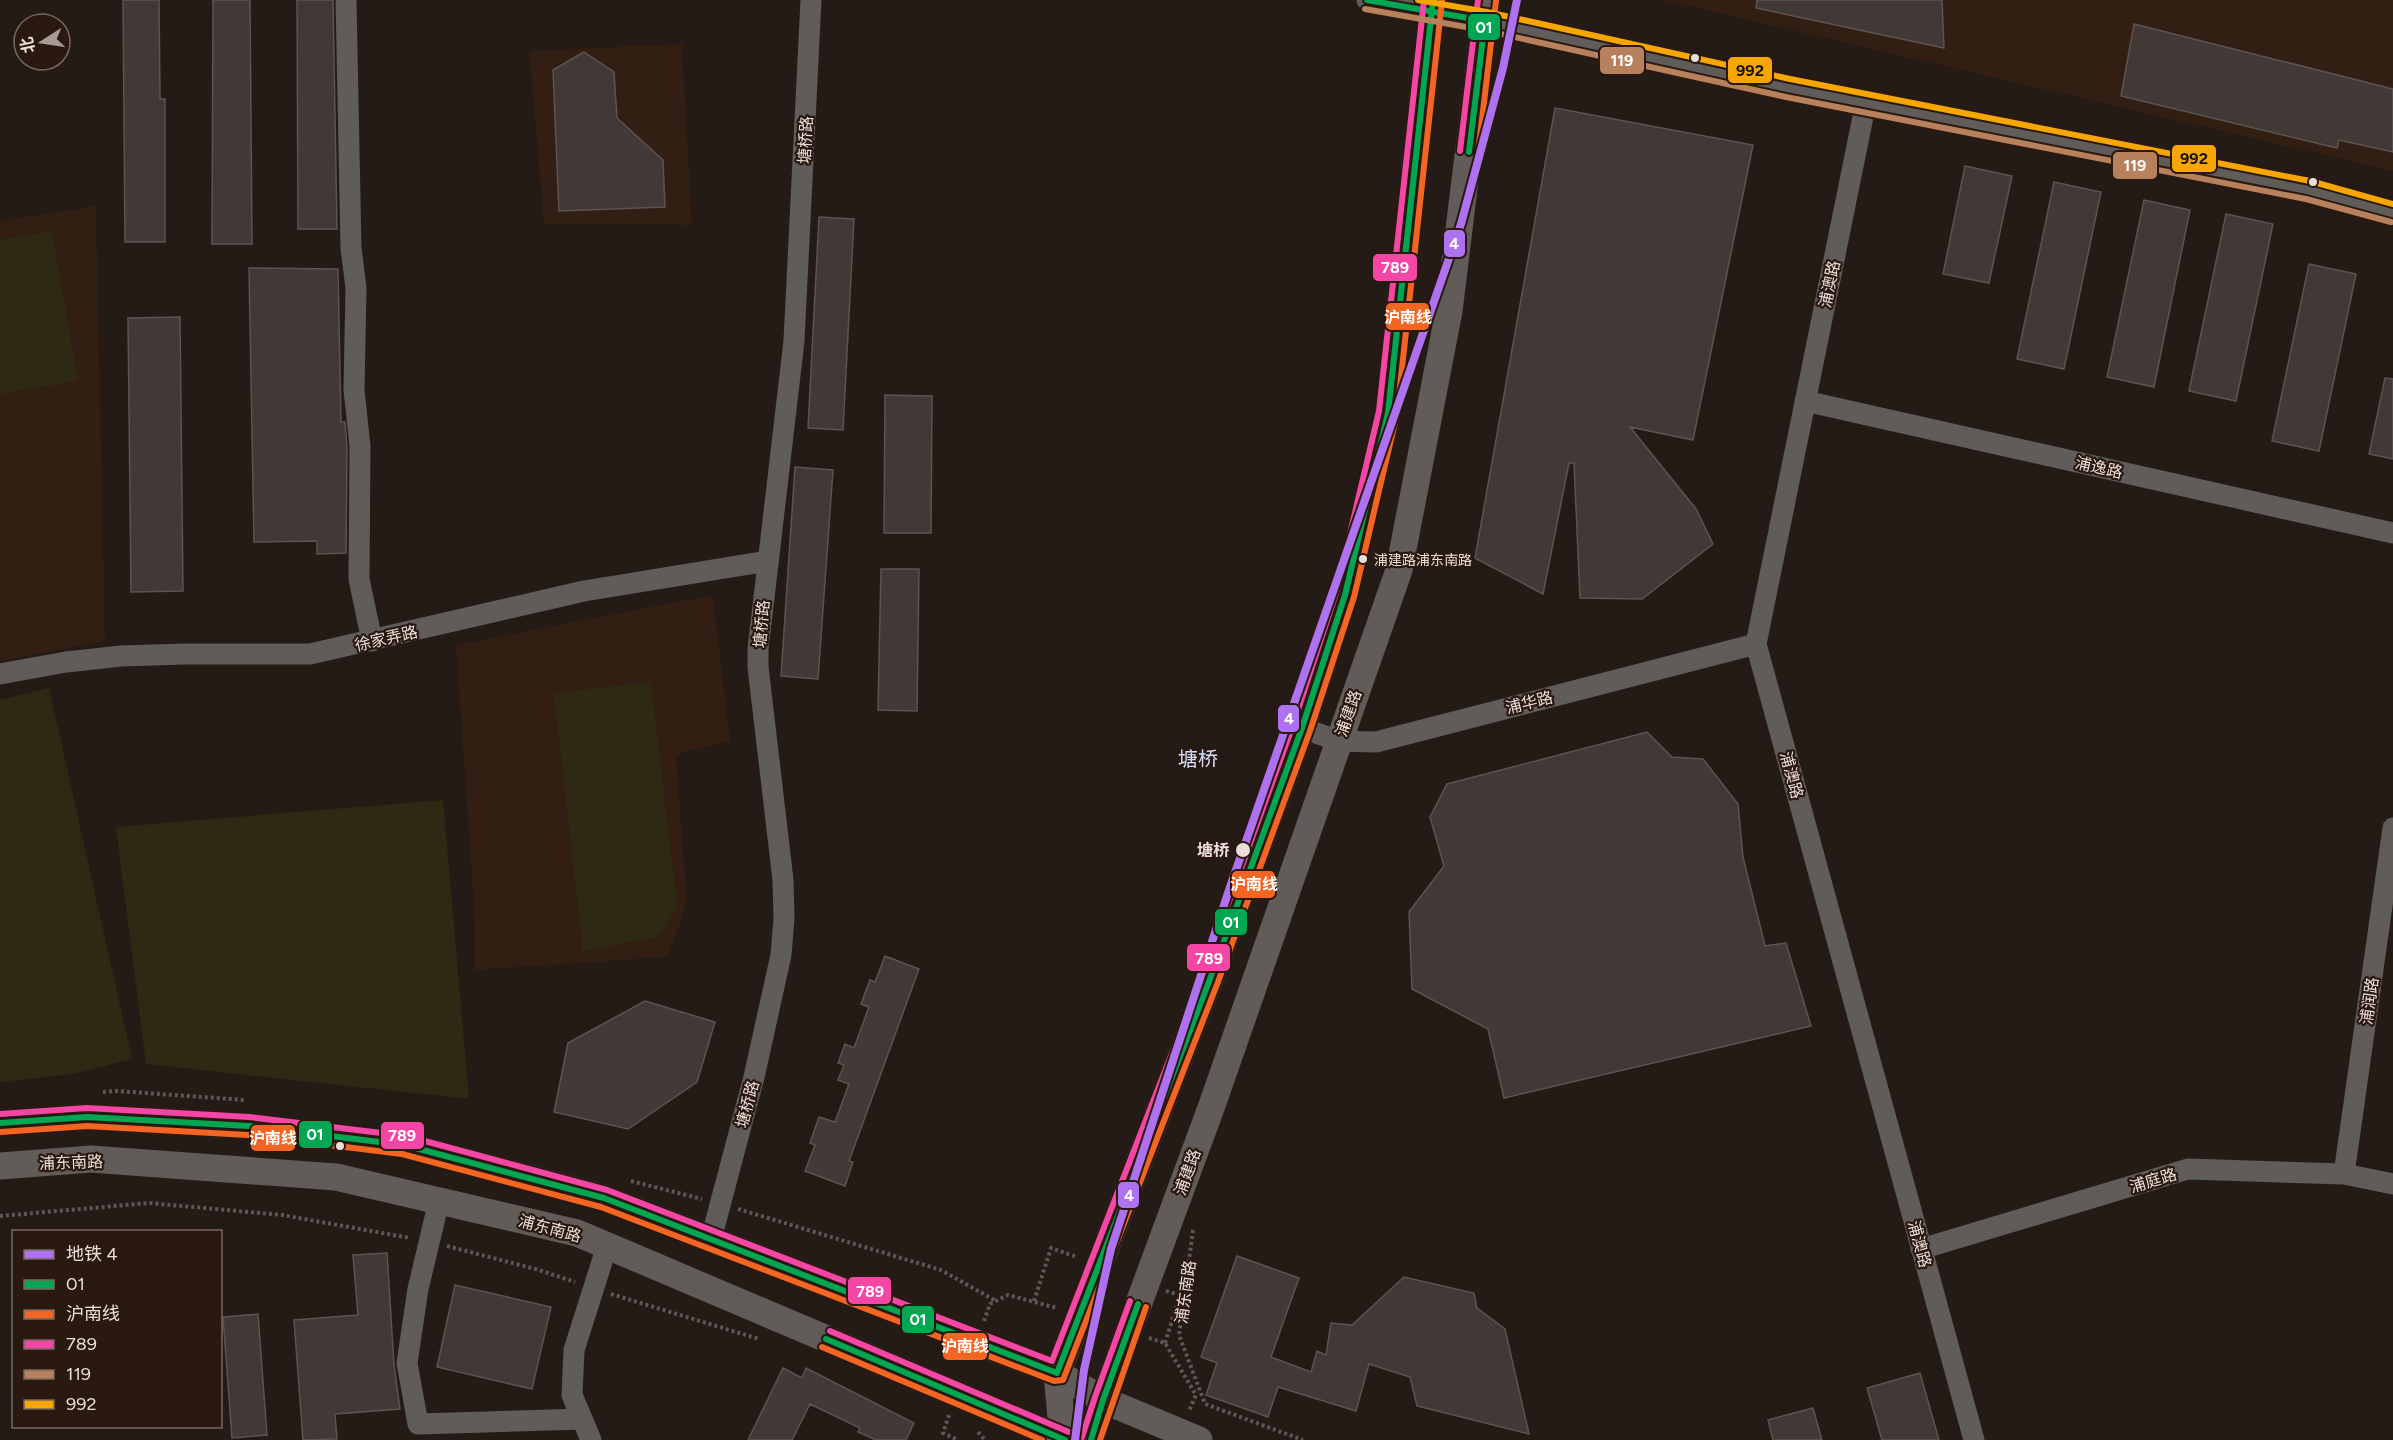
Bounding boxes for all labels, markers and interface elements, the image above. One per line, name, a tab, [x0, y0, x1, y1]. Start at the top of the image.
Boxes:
north arrow	[12, 12, 72, 72]
line badge: 01	[1467, 13, 1501, 41]
text: 01	[1475, 18, 1493, 37]
text: 北	[17, 35, 39, 55]
line badge: 119	[1599, 46, 1645, 75]
text: 119	[1611, 51, 1633, 70]
unlabelled marker	[1689, 52, 1701, 64]
line badge: 992	[1727, 56, 1773, 84]
text: 992	[1736, 61, 1764, 80]
street label: 塘桥路	[795, 116, 816, 164]
line badge: 992	[2171, 144, 2217, 173]
text: 992	[2180, 149, 2208, 168]
line badge: 119	[2112, 151, 2158, 180]
text: 119	[2124, 156, 2146, 175]
unlabelled marker	[2307, 176, 2319, 188]
line badge: 4	[1443, 229, 1466, 258]
text: 4	[1449, 234, 1459, 253]
line badge: 789	[1372, 253, 1418, 282]
text: 789	[1381, 258, 1409, 277]
street label: 浦澳路	[1815, 259, 1844, 310]
line badge: 沪南线	[1385, 302, 1430, 331]
text: 沪南线	[1384, 308, 1432, 327]
street label: 浦逸路	[2073, 453, 2124, 482]
place label: 浦建路浦东南路	[1374, 552, 1472, 569]
marker: 浦建路浦东南路	[1357, 553, 1369, 565]
street label: 塘桥路	[750, 599, 773, 649]
street label: 徐家弄路	[353, 622, 419, 655]
street label: 浦建路	[1332, 687, 1365, 739]
street label: 浦华路	[1504, 687, 1555, 718]
line badge: 4	[1277, 704, 1300, 733]
text: 4	[1284, 709, 1294, 728]
district label: 塘桥	[1178, 747, 1218, 771]
street label: 浦澳路	[1776, 749, 1807, 801]
place label: 塘桥	[1197, 841, 1230, 860]
marker: 塘桥	[1234, 841, 1252, 859]
line badge: 沪南线	[1231, 870, 1276, 899]
text: 沪南线	[1230, 875, 1278, 894]
line badge: 01	[1214, 908, 1248, 936]
text: 01	[1222, 913, 1240, 932]
line badge: 789	[1186, 943, 1231, 972]
text: 789	[1195, 949, 1223, 968]
street label: 浦润路	[2357, 976, 2382, 1026]
street label: 塘桥路	[732, 1078, 763, 1130]
line badge: 01	[298, 1120, 333, 1149]
line badge: 789	[380, 1121, 425, 1150]
line badge: 沪南线	[250, 1124, 296, 1152]
text: 01	[306, 1125, 324, 1144]
text: 789	[388, 1126, 416, 1145]
text: 沪南线	[249, 1129, 297, 1148]
unlabelled marker	[334, 1140, 346, 1152]
street label: 浦建路	[1170, 1146, 1205, 1198]
street label: 浦东南路	[39, 1152, 103, 1173]
street label: 浦庭路	[2127, 1164, 2179, 1197]
line badge: 4	[1117, 1181, 1140, 1209]
text: 4	[1124, 1186, 1134, 1205]
street label: 浦东南路	[516, 1211, 583, 1246]
street label: 浦澳路	[1904, 1218, 1935, 1270]
legend	[12, 1230, 222, 1428]
text: 地铁 4	[66, 1243, 118, 1265]
street label: 浦东南路	[1172, 1259, 1199, 1325]
text: 01	[66, 1273, 85, 1295]
line badge: 789	[847, 1276, 892, 1305]
text: 789	[856, 1282, 884, 1301]
text: 沪南线	[66, 1303, 120, 1325]
line badge: 01	[901, 1305, 935, 1334]
text: 01	[909, 1310, 927, 1329]
line badge: 沪南线	[942, 1332, 988, 1361]
text: 789	[66, 1333, 97, 1355]
text: 沪南线	[941, 1337, 989, 1356]
text: 119	[66, 1363, 91, 1385]
text: 992	[66, 1393, 96, 1415]

